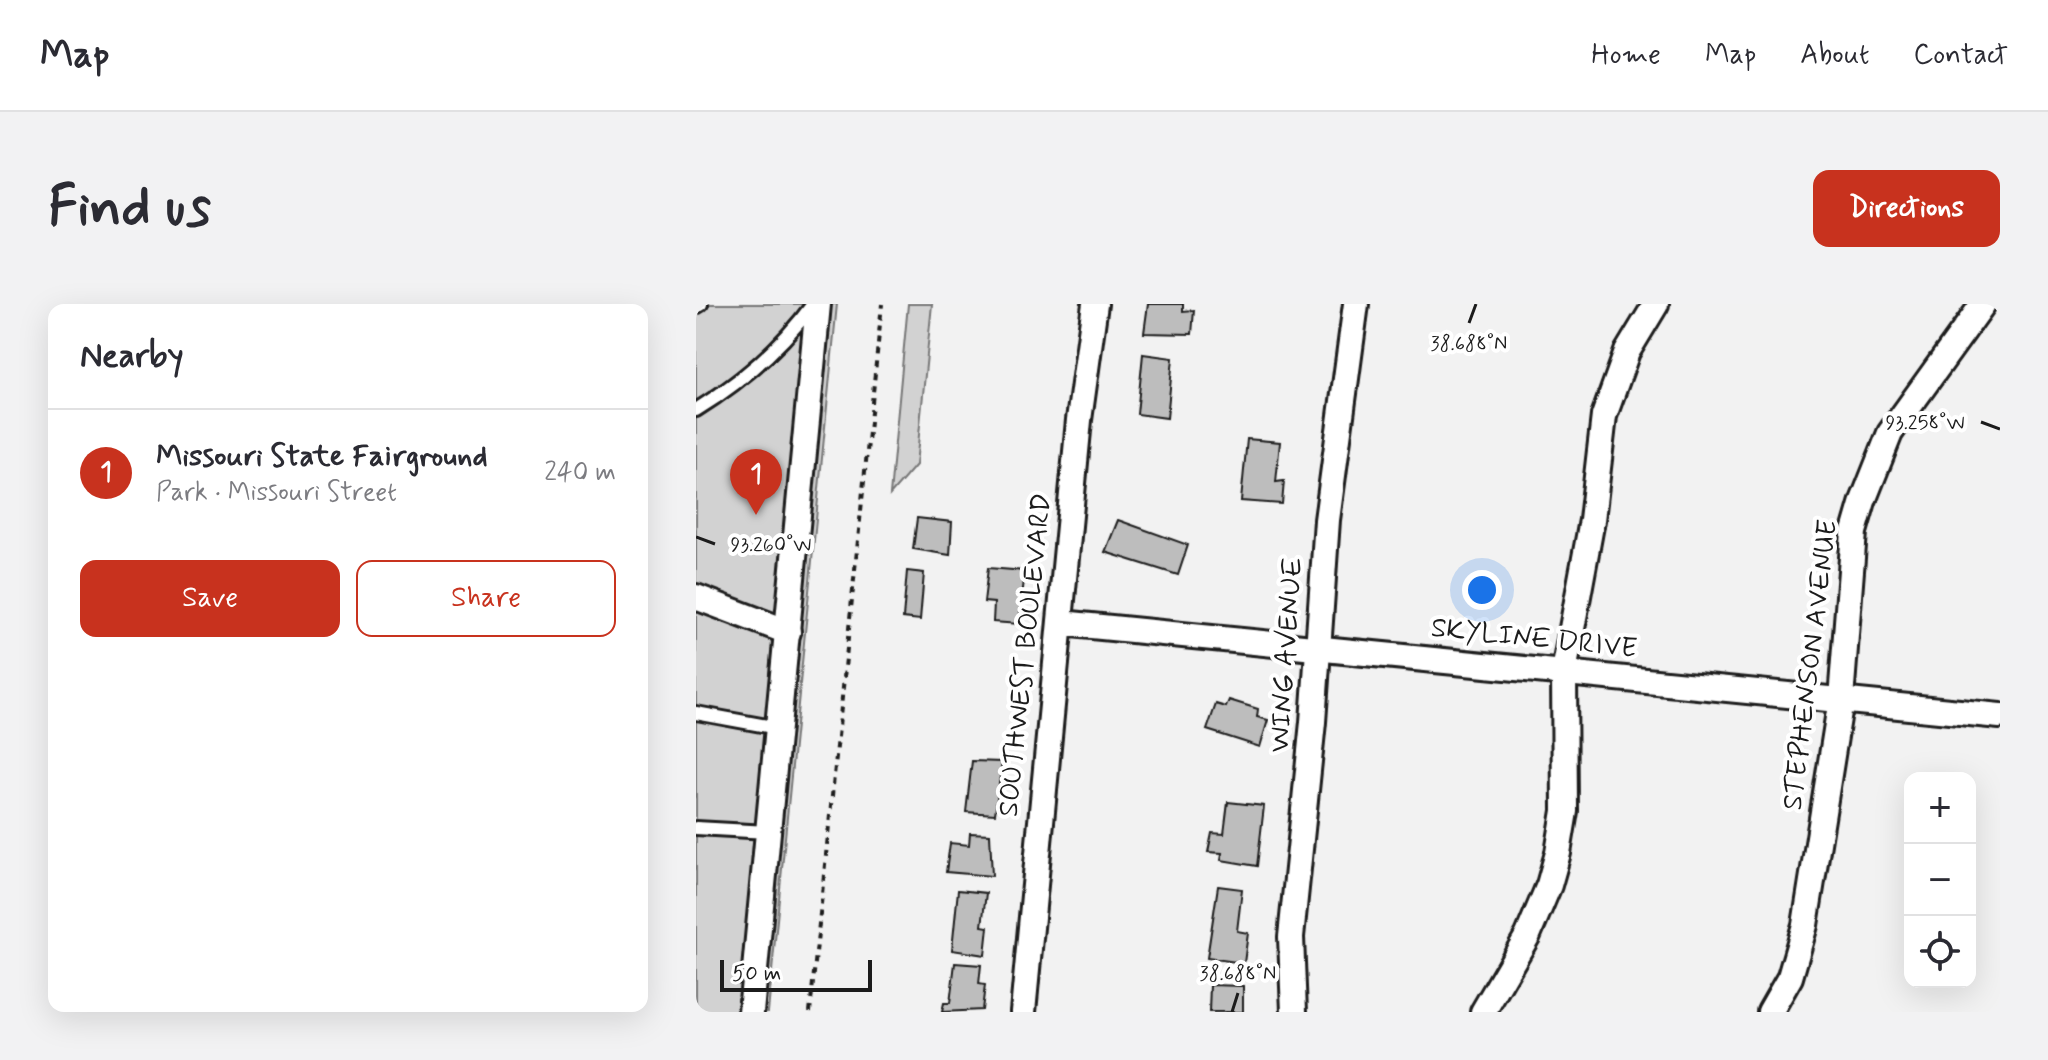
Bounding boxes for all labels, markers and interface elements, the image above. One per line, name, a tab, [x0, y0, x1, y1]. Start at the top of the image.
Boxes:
text: Map	[40, 31, 110, 80]
text: Home	[1591, 37, 1661, 74]
text: Map	[1705, 37, 1756, 74]
text: About	[1800, 37, 1869, 74]
text: Contact	[1913, 37, 2008, 74]
button: Directions	[1813, 170, 2000, 247]
text: Find us	[48, 172, 211, 245]
text: 38.688°N	[1431, 331, 1507, 358]
text: Nearby	[80, 334, 184, 379]
text: 93.258°W	[1885, 410, 1965, 437]
text: Missouri State Fairground	[156, 437, 487, 476]
pin: 1	[730, 449, 782, 515]
text: 1	[100, 456, 112, 490]
text: 240 m	[544, 456, 616, 490]
text: Park · Missouri Street	[156, 476, 397, 510]
street label: SOUTHWEST BOULEVARD	[991, 491, 1061, 819]
street label: STEPHENSON AVENUE	[1775, 518, 1847, 812]
text: 93.260°W	[731, 532, 811, 559]
street label: WING AVENUE	[1262, 556, 1312, 754]
button: Save	[80, 560, 340, 637]
button: Share	[356, 560, 616, 637]
your location	[1462, 570, 1502, 610]
street label: SKYLINE DRIVE	[1429, 610, 1639, 668]
map controls	[1904, 772, 1976, 988]
button: +	[1904, 772, 1976, 844]
button: −	[1904, 844, 1976, 916]
button: locate	[1904, 916, 1976, 988]
scale bar	[720, 956, 872, 992]
text: 50 m	[732, 960, 781, 988]
text: 38.688°N	[1200, 961, 1276, 988]

